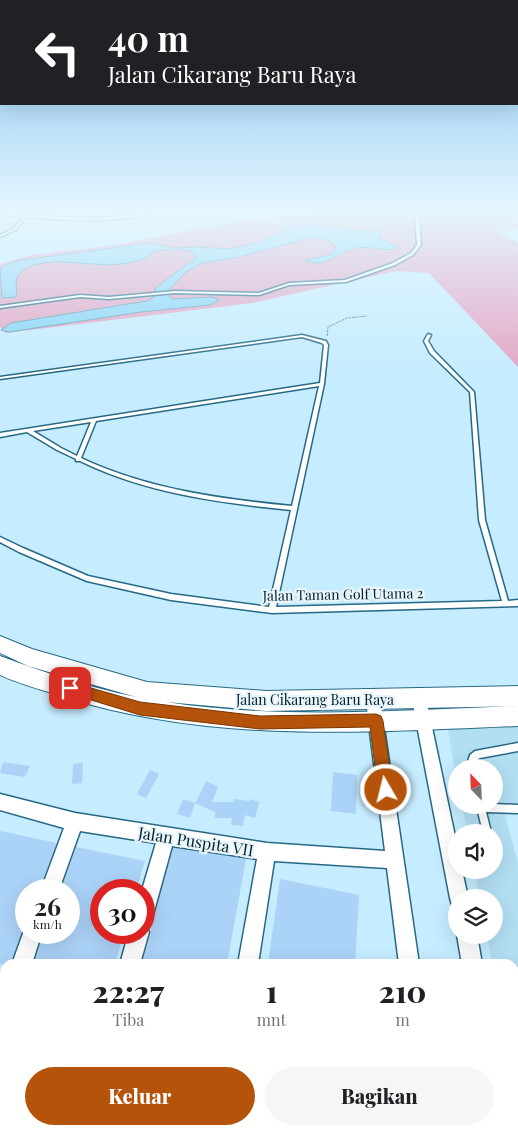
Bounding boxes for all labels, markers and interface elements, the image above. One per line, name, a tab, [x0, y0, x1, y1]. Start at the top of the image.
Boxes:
text: 40 m	[108, 14, 189, 61]
icon: left	[25, 20, 90, 85]
text: Jalan Cikarang Baru Raya	[108, 59, 356, 89]
street label: Jalan Taman Golf Utama 2	[261, 583, 424, 605]
pin	[49, 667, 91, 709]
icon: arrive	[56, 674, 84, 702]
street label: Jalan Cikarang Baru Raya	[235, 690, 394, 709]
north arrow	[448, 759, 502, 814]
map controls	[448, 759, 503, 944]
position arrow	[359, 763, 411, 815]
street label: Jalan Puspita VII	[136, 821, 255, 860]
button: sound	[448, 824, 503, 879]
speed limit sign: 30	[90, 879, 155, 944]
text: 26	[34, 889, 61, 922]
button: layers	[448, 889, 503, 944]
text: km/h	[33, 916, 62, 932]
text: 22:27	[93, 971, 164, 1011]
text: 1	[266, 971, 277, 1011]
text: 210	[379, 971, 426, 1011]
text: Tiba	[113, 1009, 144, 1030]
text: mnt	[257, 1009, 286, 1030]
text: m	[395, 1009, 410, 1030]
button: Keluar	[25, 1067, 255, 1125]
button: Bagikan	[265, 1067, 494, 1125]

